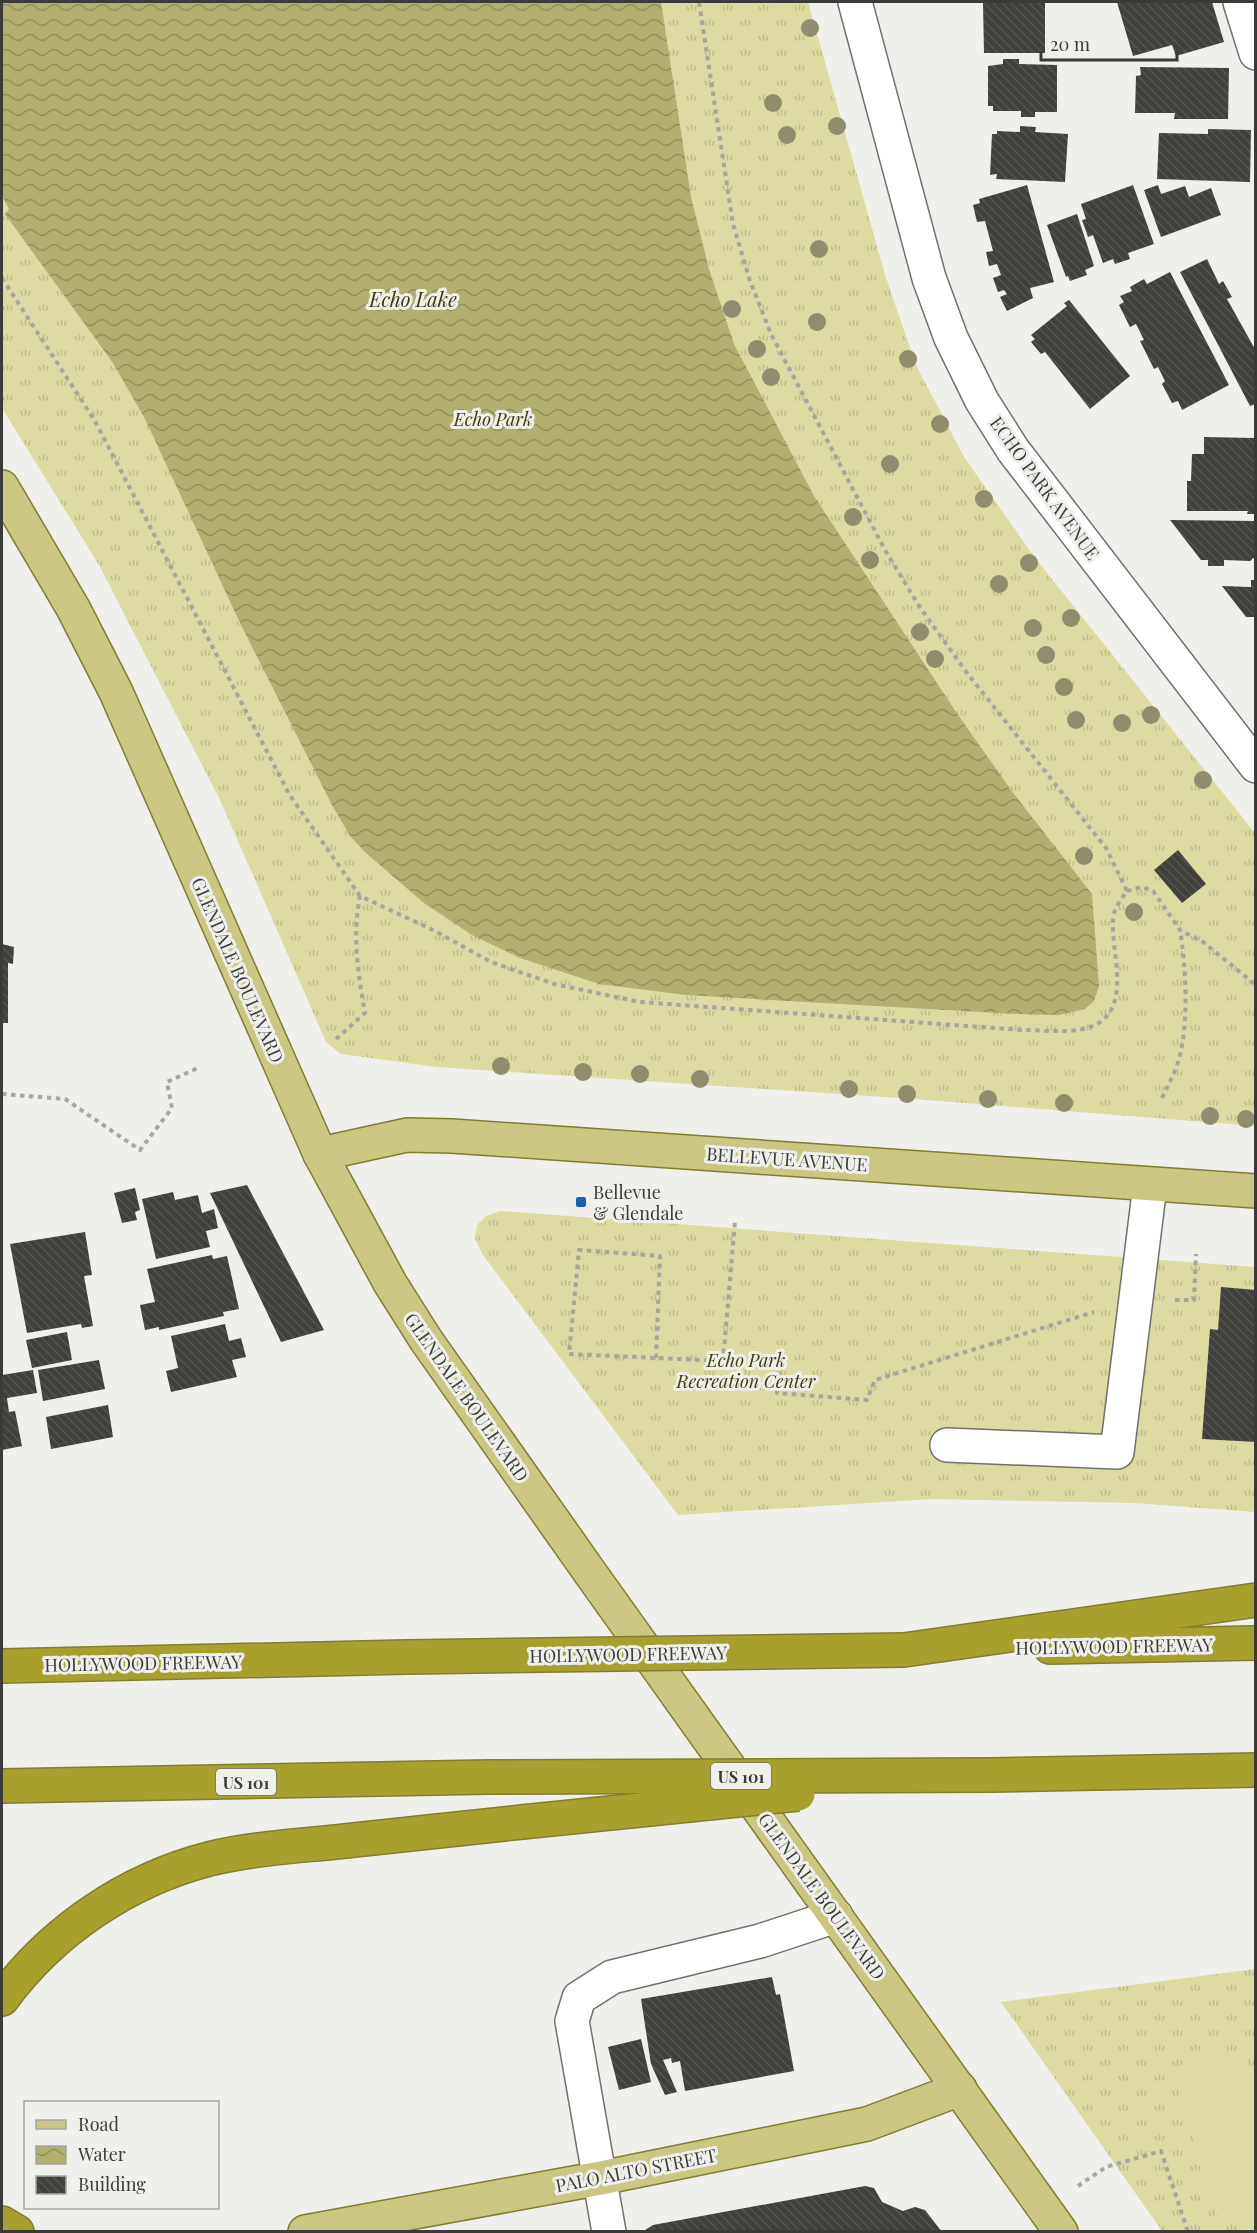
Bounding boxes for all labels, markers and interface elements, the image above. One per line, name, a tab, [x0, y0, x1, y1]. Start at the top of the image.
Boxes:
scale bar	[1041, 24, 1178, 62]
text: 20 m	[1050, 32, 1090, 56]
water label: Echo Lake	[368, 285, 457, 312]
park label: Echo Park	[453, 407, 532, 431]
street label: ECHO PARK AVENUE	[985, 412, 1105, 564]
street label: GLENDALE BOULEVARD	[186, 873, 290, 1067]
street label: BELLEVUE AVENUE	[706, 1141, 868, 1177]
place label: Bellevue & Glendale	[593, 1180, 683, 1225]
marker: Bellevue & Glendale	[574, 1195, 588, 1209]
street label: GLENDALE BOULEVARD	[400, 1308, 534, 1486]
park label: Echo Park Recreation Center	[676, 1348, 817, 1393]
street label: HOLLYWOOD FREEWAY	[1015, 1632, 1213, 1660]
street label: HOLLYWOOD FREEWAY	[529, 1640, 727, 1668]
street label: HOLLYWOOD FREEWAY	[44, 1649, 242, 1677]
road number: US 101	[711, 1763, 771, 1789]
road number: US 101	[216, 1769, 276, 1795]
street label: GLENDALE BOULEVARD	[753, 1808, 891, 1984]
legend	[24, 2101, 219, 2209]
text: Road	[78, 2112, 119, 2136]
text: Water	[77, 2142, 126, 2166]
street label: PALO ALTO STREET	[553, 2143, 719, 2197]
text: Building	[78, 2172, 146, 2196]

